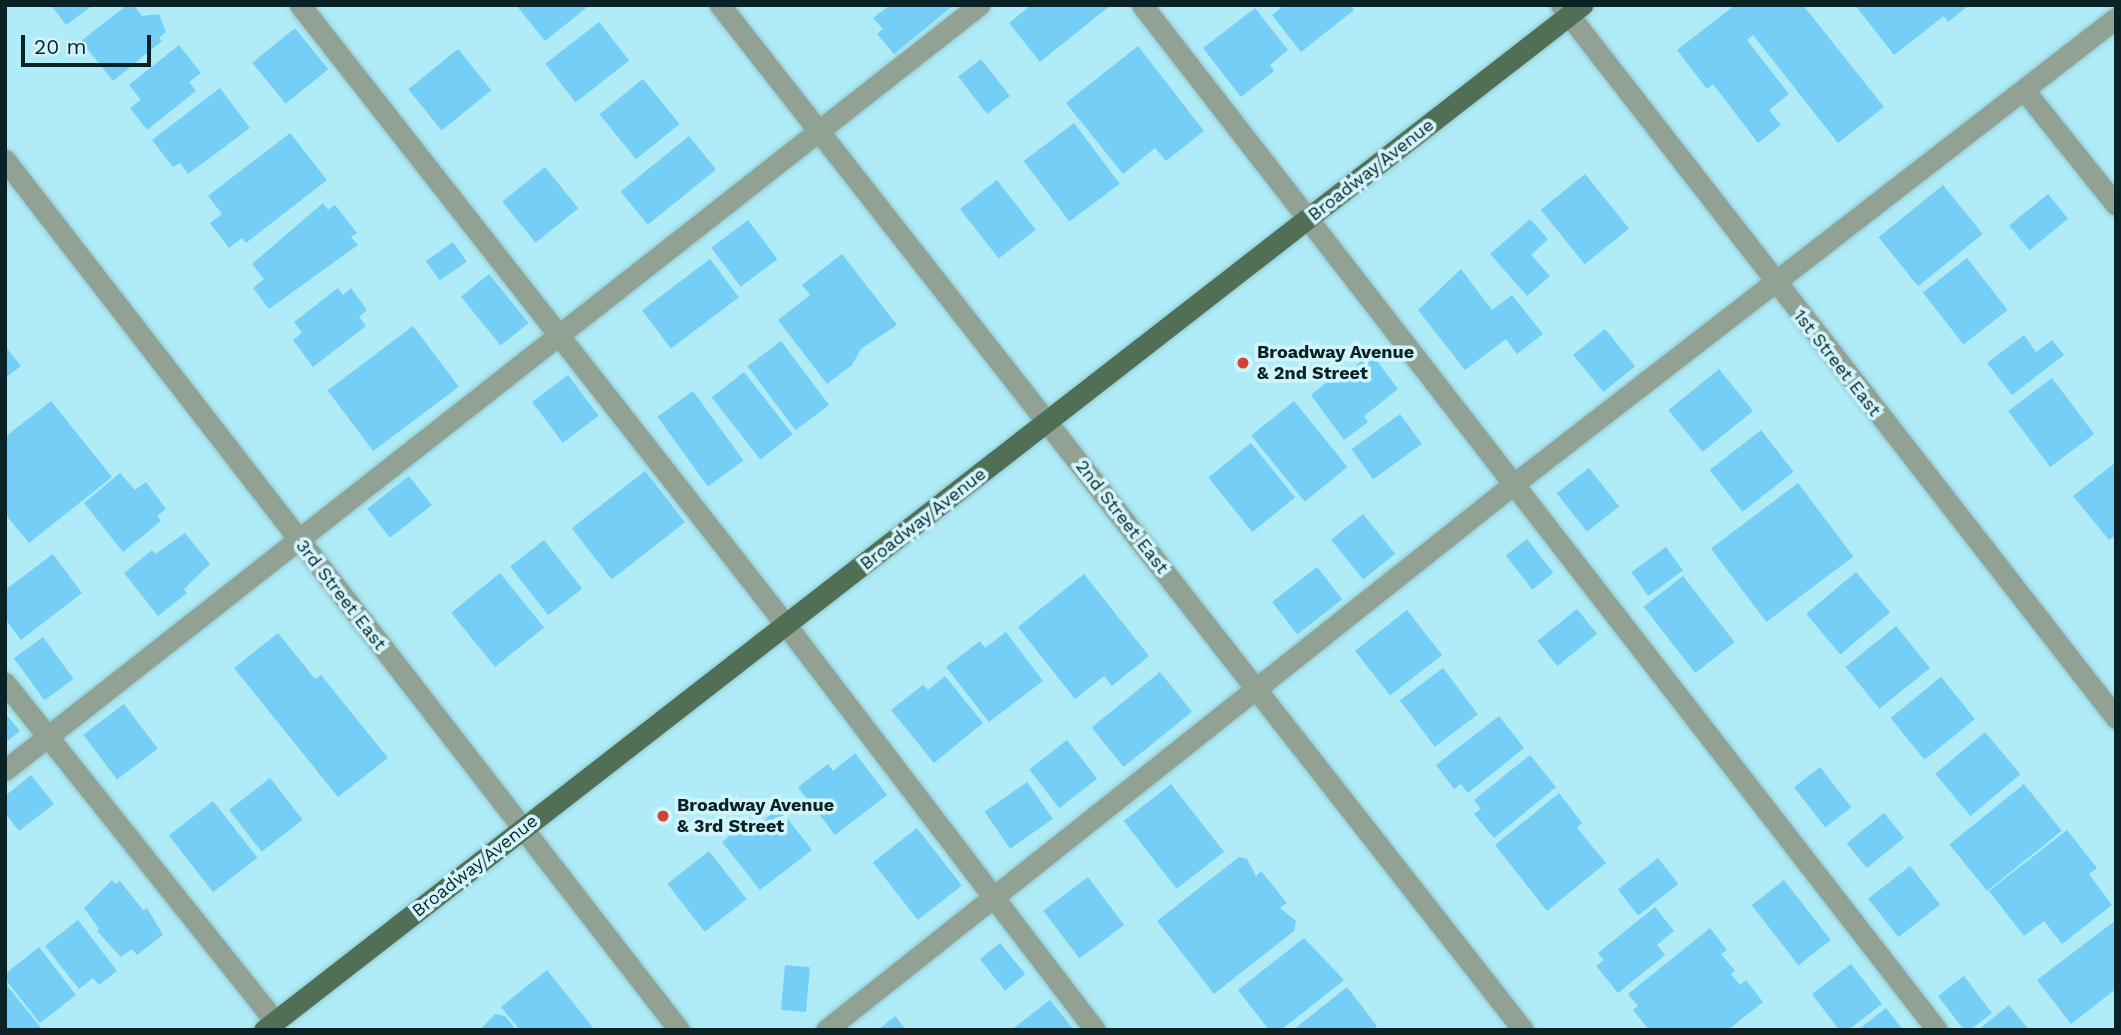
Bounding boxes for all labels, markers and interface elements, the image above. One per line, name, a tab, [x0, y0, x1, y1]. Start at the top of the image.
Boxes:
scale bar	[24, 21, 154, 65]
text: 20 m	[34, 34, 86, 59]
street label: Broadway Avenue	[1303, 114, 1439, 226]
street label: 1st Street East	[1789, 305, 1885, 421]
place label: Broadway Avenue & 2nd Street	[1257, 342, 1415, 384]
marker: Broadway Avenue & 2nd Street	[1235, 355, 1251, 371]
street label: 2nd Street East	[1071, 456, 1173, 578]
street label: Broadway Avenue	[855, 463, 991, 575]
street label: 3rd Street East	[291, 536, 391, 654]
place label: Broadway Avenue & 3rd Street	[677, 795, 835, 838]
marker: Broadway Avenue & 3rd Street	[655, 808, 671, 824]
street label: Broadway Avenue	[407, 810, 543, 922]

